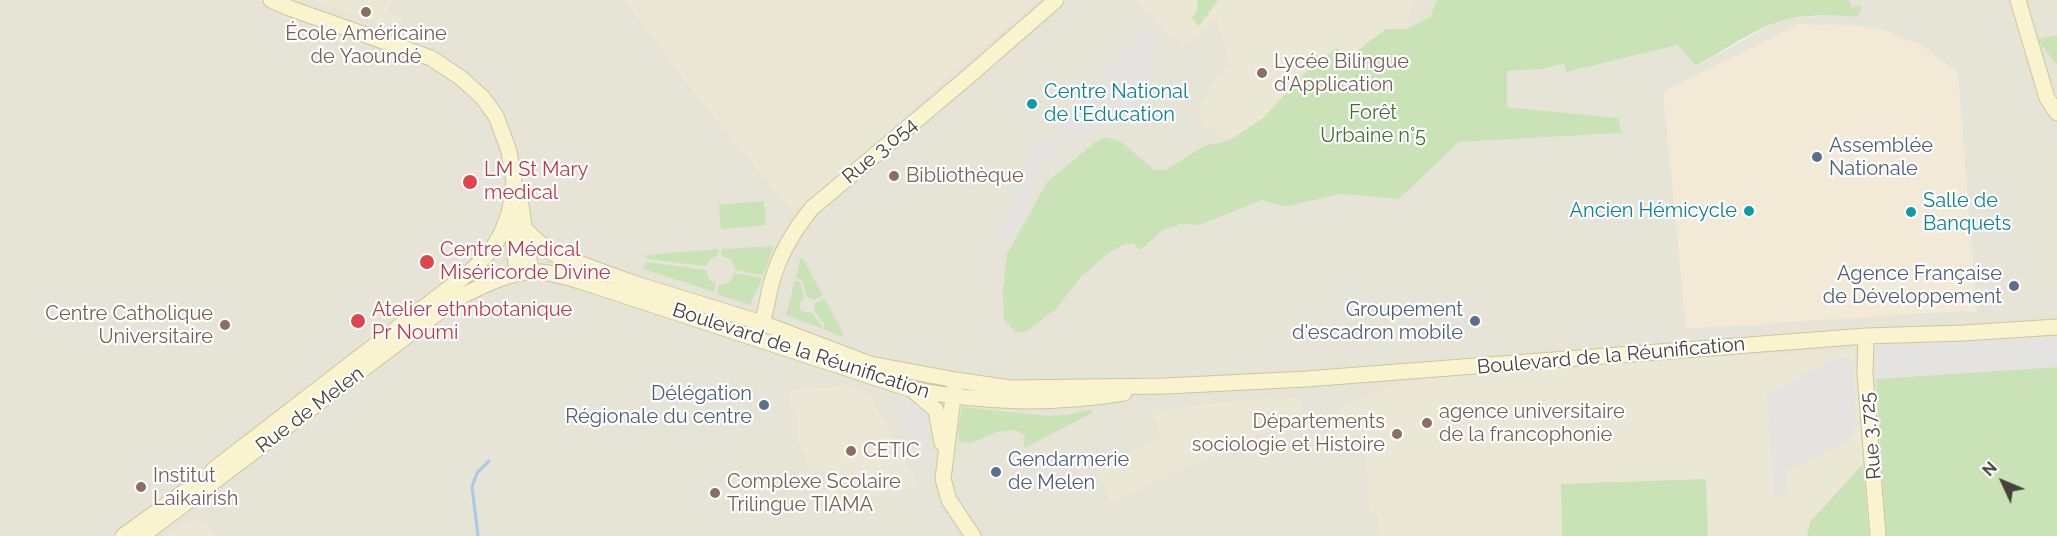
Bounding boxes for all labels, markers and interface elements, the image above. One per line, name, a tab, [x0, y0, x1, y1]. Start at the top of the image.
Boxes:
marker: École Américaine de Yaoundé	[359, 5, 373, 19]
place label: École Américaine de Yaoundé	[285, 22, 447, 69]
place label: Lycée Bilingue d'Application	[1274, 50, 1409, 97]
marker: Lycée Bilingue d'Application	[1255, 66, 1269, 80]
place label: Centre National de l'Education	[1044, 80, 1188, 127]
marker: Centre National de l'Education	[1025, 97, 1039, 111]
park label: Forêt Urbaine n°5	[1320, 101, 1426, 148]
street label: Rue 3.054	[838, 113, 922, 189]
place label: Assemblée Nationale	[1829, 134, 1933, 181]
marker: Assemblée Nationale	[1810, 150, 1824, 164]
place label: LM St Mary medical	[484, 158, 588, 205]
place label: Bibliothèque	[906, 164, 1024, 188]
marker: Bibliothèque	[887, 169, 901, 183]
marker: LM St Mary medical	[461, 173, 479, 191]
place label: Salle de Banquets	[1923, 189, 2011, 236]
place label: Ancien Hémicycle	[1569, 199, 1737, 223]
marker: Ancien Hémicycle	[1742, 204, 1756, 218]
marker: Salle de Banquets	[1904, 205, 1918, 219]
place label: Centre Médical Miséricorde Divine	[440, 238, 611, 285]
marker: Centre Médical Miséricorde Divine	[418, 253, 436, 271]
place label: Agence Française de Développement	[1823, 262, 2002, 309]
marker: Agence Française de Développement	[2007, 279, 2021, 293]
place label: Atelier ethnbotanique Pr Noumi	[372, 298, 572, 345]
street label: Boulevard de la Réunification	[669, 298, 933, 404]
place label: Groupement d'escadron mobile	[1292, 298, 1463, 345]
place label: Centre Catholique Universitaire	[45, 302, 213, 349]
marker: Atelier ethnbotanique Pr Noumi	[349, 312, 367, 330]
marker: Groupement d'escadron mobile	[1468, 314, 1482, 328]
marker: Centre Catholique Universitaire	[218, 318, 232, 332]
street label: Boulevard de la Réunification	[1476, 332, 1746, 380]
street label: Rue de Melen	[251, 362, 369, 458]
place label: Délégation Régionale du centre	[565, 382, 752, 429]
street label: Rue 3.725	[1855, 391, 1887, 481]
marker: Délégation Régionale du centre	[757, 398, 771, 412]
place label: agence universitaire de la francophonie	[1439, 400, 1625, 447]
place label: Départements sociologie et Histoire	[1192, 410, 1385, 457]
marker: agence universitaire de la francophonie	[1420, 416, 1434, 430]
marker: Départements sociologie et Histoire	[1390, 427, 1404, 441]
place label: CETIC	[863, 439, 920, 463]
marker: CETIC	[844, 444, 858, 458]
place label: Gendarmerie de Melen	[1008, 448, 1129, 495]
north arrow	[1973, 452, 2033, 512]
text: N	[1979, 458, 2001, 480]
place label: Institut Laikairish	[153, 464, 238, 511]
marker: Gendarmerie de Melen	[989, 465, 1003, 479]
place label: Complexe Scolaire Trilingue TIAMA	[727, 470, 901, 517]
marker: Institut Laikairish	[134, 480, 148, 494]
marker: Complexe Scolaire Trilingue TIAMA	[708, 486, 722, 500]

